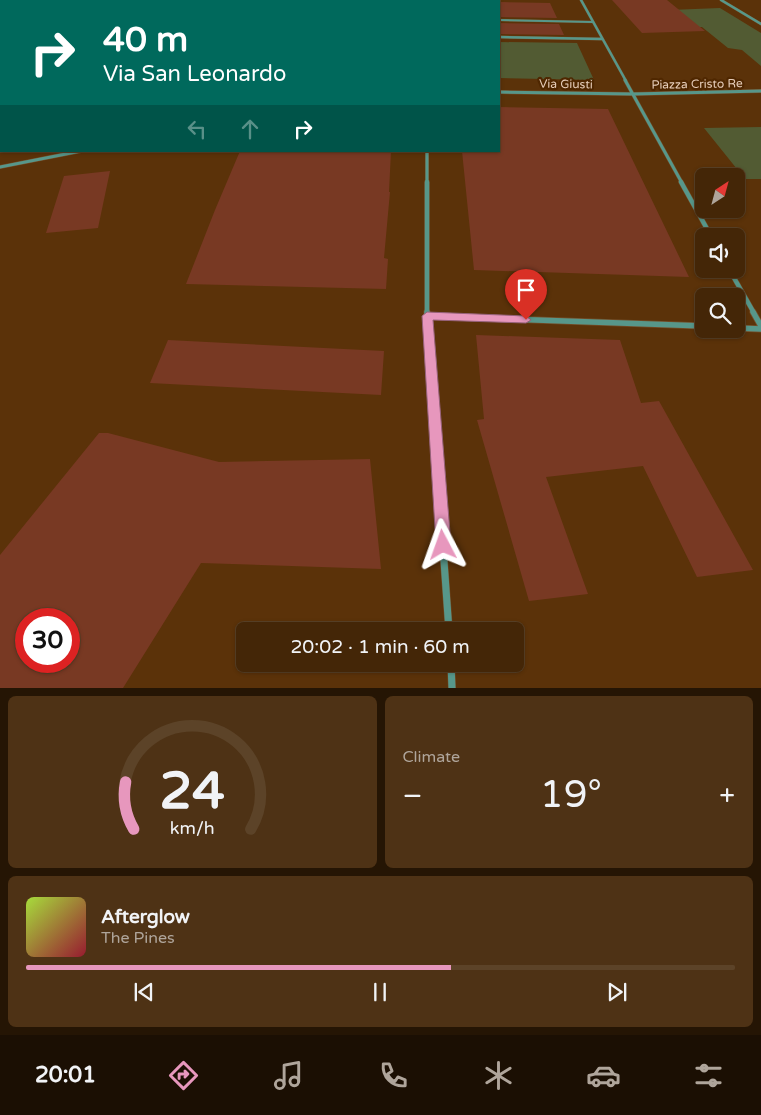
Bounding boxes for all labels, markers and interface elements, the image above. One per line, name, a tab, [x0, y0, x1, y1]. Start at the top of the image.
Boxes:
text: 40 m	[103, 19, 188, 61]
icon: right	[20, 20, 85, 85]
text: Via San Leonardo	[103, 61, 286, 87]
street label: Piazza Cristo Re	[651, 76, 743, 92]
street label: Via Giusti	[539, 77, 593, 91]
icon: left	[183, 115, 211, 143]
icon: ahead	[236, 115, 264, 143]
icon: right	[289, 115, 317, 143]
north arrow	[695, 168, 745, 218]
map controls	[695, 168, 745, 338]
button: sound	[695, 228, 745, 278]
pin	[505, 269, 547, 320]
icon: arrive	[512, 276, 540, 304]
button: search	[695, 288, 745, 338]
position arrow	[416, 518, 468, 570]
speed limit sign: 30	[15, 608, 80, 673]
text: 20:02 · 1 min · 60 m	[290, 636, 470, 658]
text: Climate	[403, 747, 460, 767]
text: 24	[160, 760, 225, 823]
text: 19°	[540, 772, 602, 818]
text: −	[403, 779, 422, 813]
text: +	[719, 779, 735, 813]
text: km/h	[170, 818, 215, 839]
text: Afterglow	[101, 906, 190, 928]
text: The Pines	[101, 928, 175, 948]
icon: previous	[130, 978, 158, 1006]
icon: pause	[366, 978, 394, 1006]
icon: next	[603, 978, 631, 1006]
icon: directions	[166, 1058, 201, 1093]
icon: music	[271, 1058, 306, 1093]
icon: phone	[376, 1058, 411, 1093]
icon: climate	[481, 1058, 516, 1093]
icon: car	[586, 1058, 621, 1093]
icon: filters	[691, 1058, 726, 1093]
text: 20:01	[35, 1062, 96, 1088]

